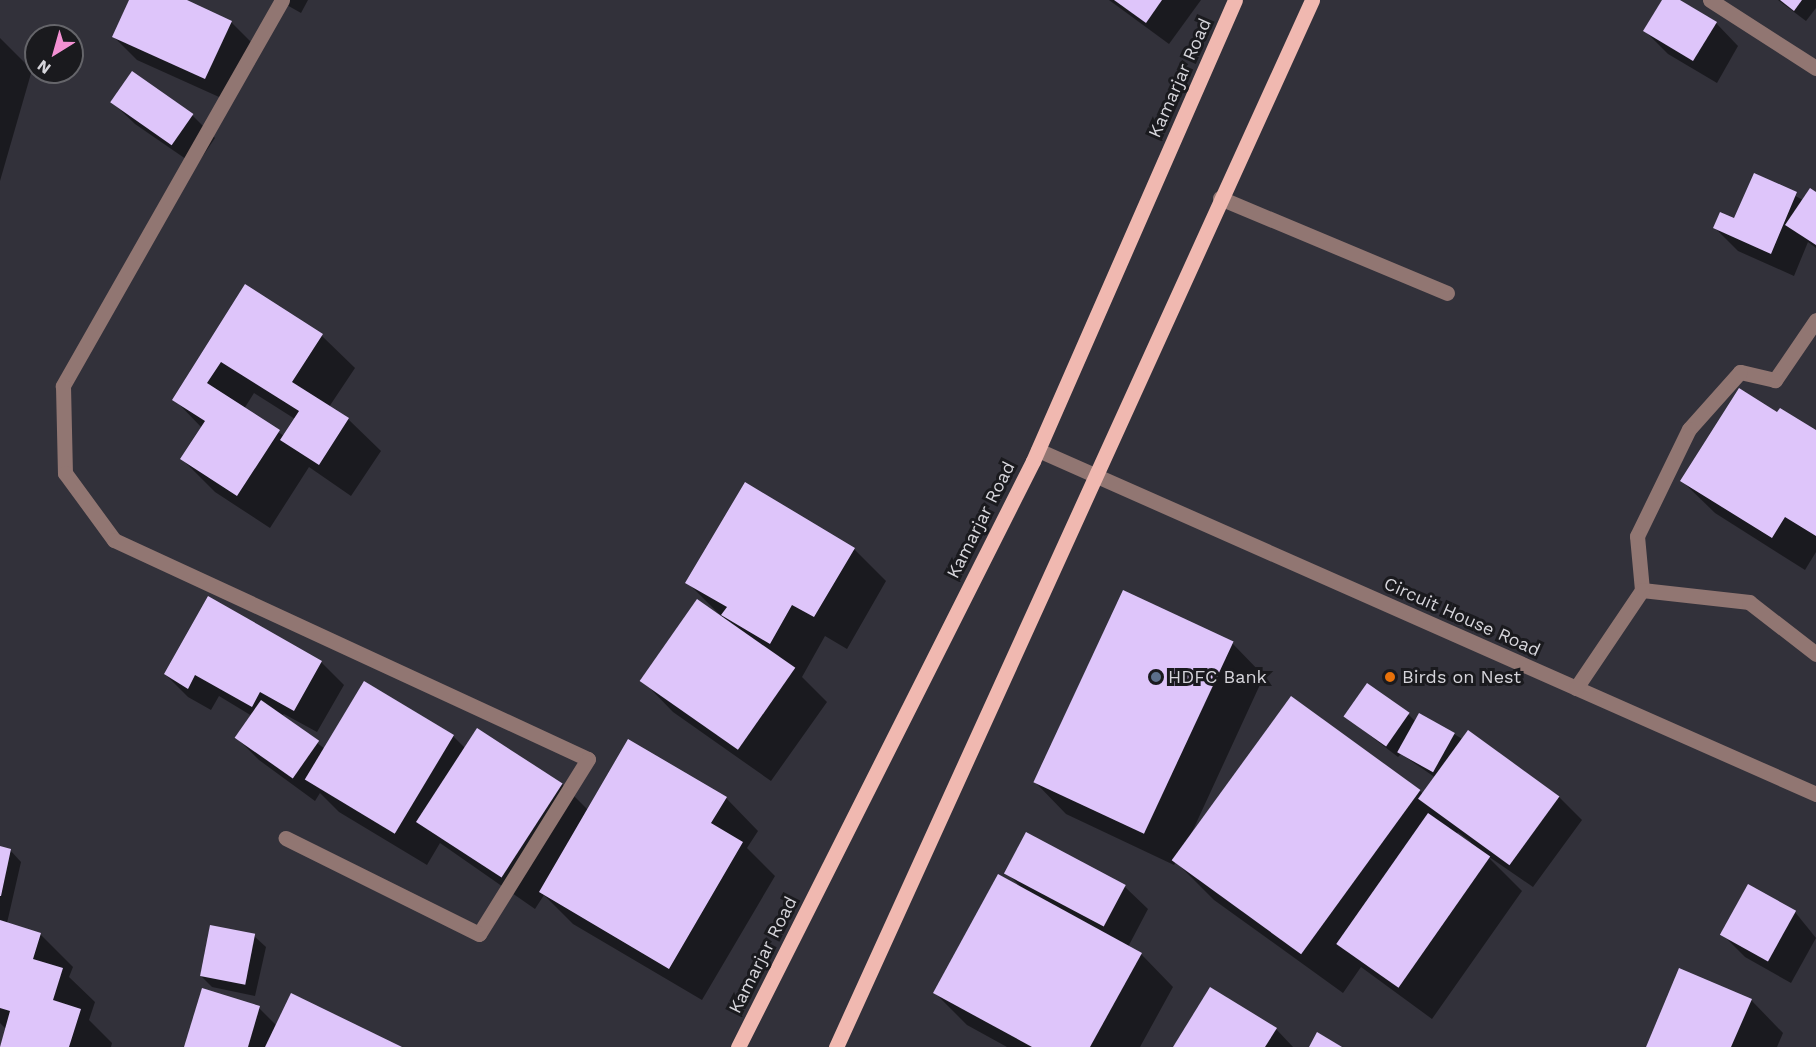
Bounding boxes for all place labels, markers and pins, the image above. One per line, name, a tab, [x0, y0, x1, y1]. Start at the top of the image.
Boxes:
place label: HDFC Bank	[1168, 666, 1267, 688]
place label: Birds on Nest	[1402, 666, 1521, 688]
marker: HDFC Bank	[1149, 670, 1163, 684]
marker: Birds on Nest	[1383, 670, 1397, 684]

